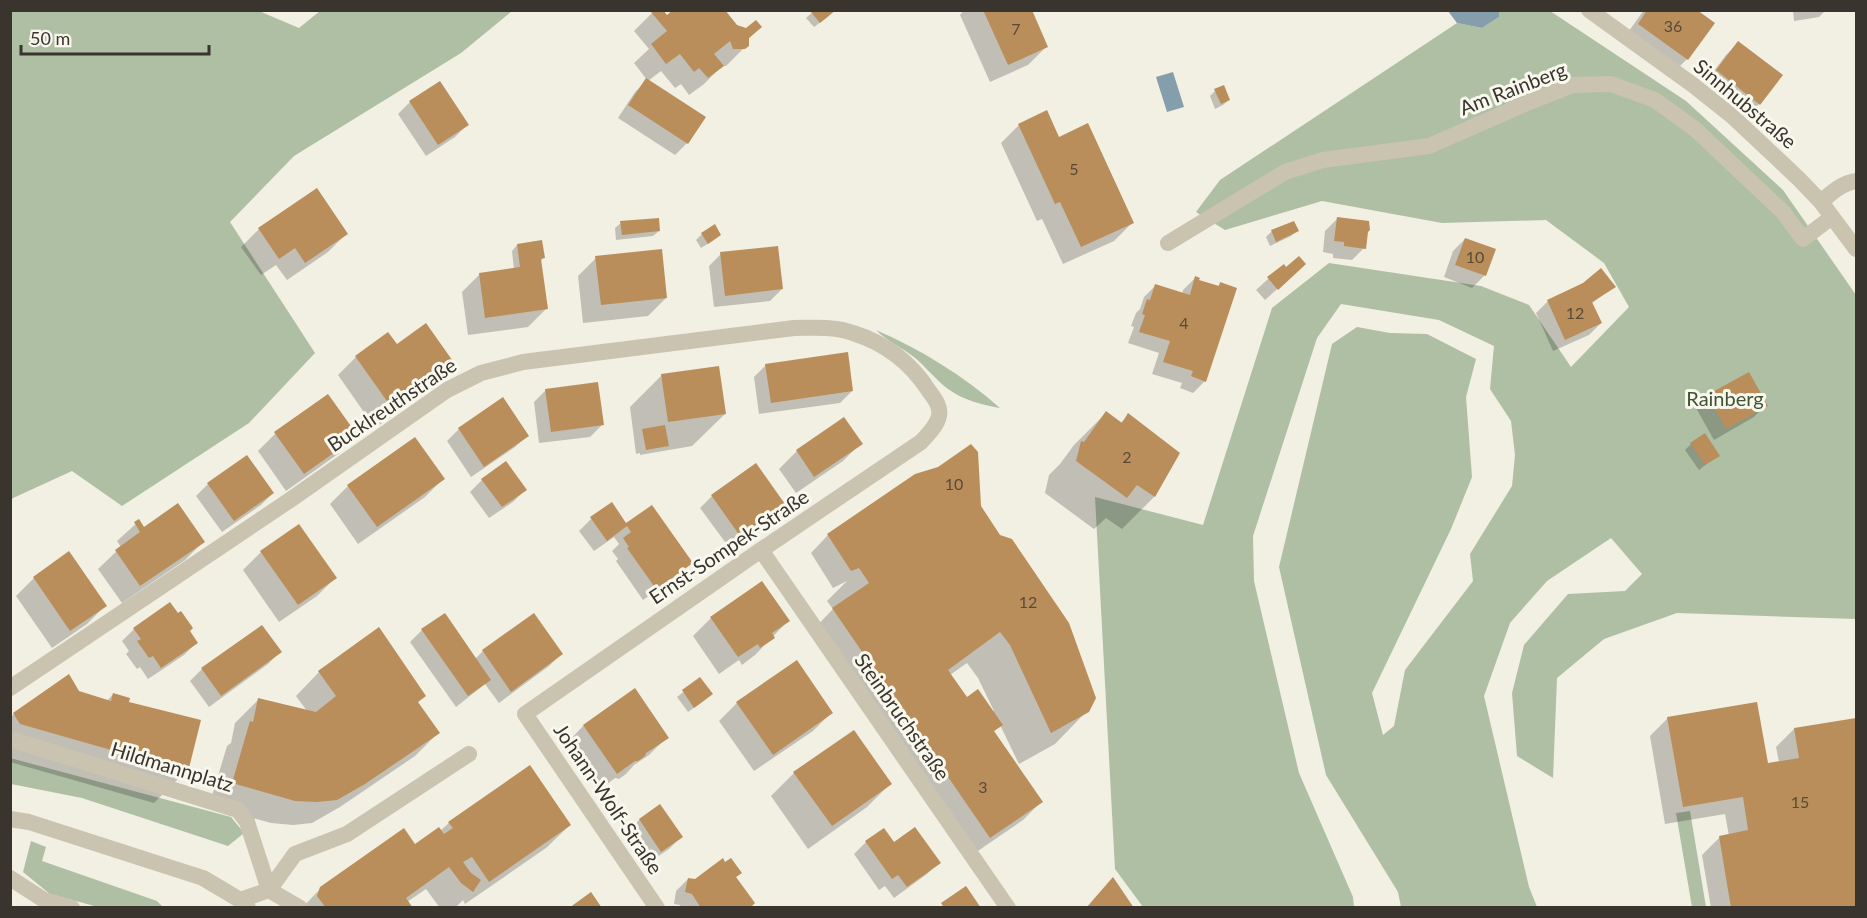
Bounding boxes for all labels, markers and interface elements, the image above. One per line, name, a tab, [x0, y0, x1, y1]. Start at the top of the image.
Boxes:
house number: 36	[1664, 16, 1682, 35]
scale bar	[21, 18, 208, 56]
house number: 7	[1011, 19, 1021, 38]
text: 50 m	[30, 27, 70, 49]
street label: Sinnhubstraße	[1689, 53, 1802, 153]
street label: Am Rainberg	[1456, 57, 1569, 119]
house number: 5	[1069, 159, 1079, 178]
house number: 10	[1466, 247, 1484, 266]
house number: 12	[1566, 303, 1584, 322]
house number: 4	[1179, 313, 1189, 332]
street label: Bucklreuthstraße	[322, 352, 460, 456]
park label: Rainberg	[1686, 386, 1764, 410]
house number: 2	[1122, 447, 1132, 466]
house number: 10	[945, 474, 963, 493]
street label: Ernst-Sompek-Straße	[644, 484, 813, 608]
house number: 12	[1019, 592, 1037, 611]
street label: Steinbruchstraße	[850, 648, 956, 785]
street label: Johann-Wolf-Straße	[550, 719, 668, 878]
street label: Hildmannplatz	[108, 736, 236, 796]
house number: 3	[978, 777, 988, 796]
house number: 15	[1791, 792, 1809, 811]

